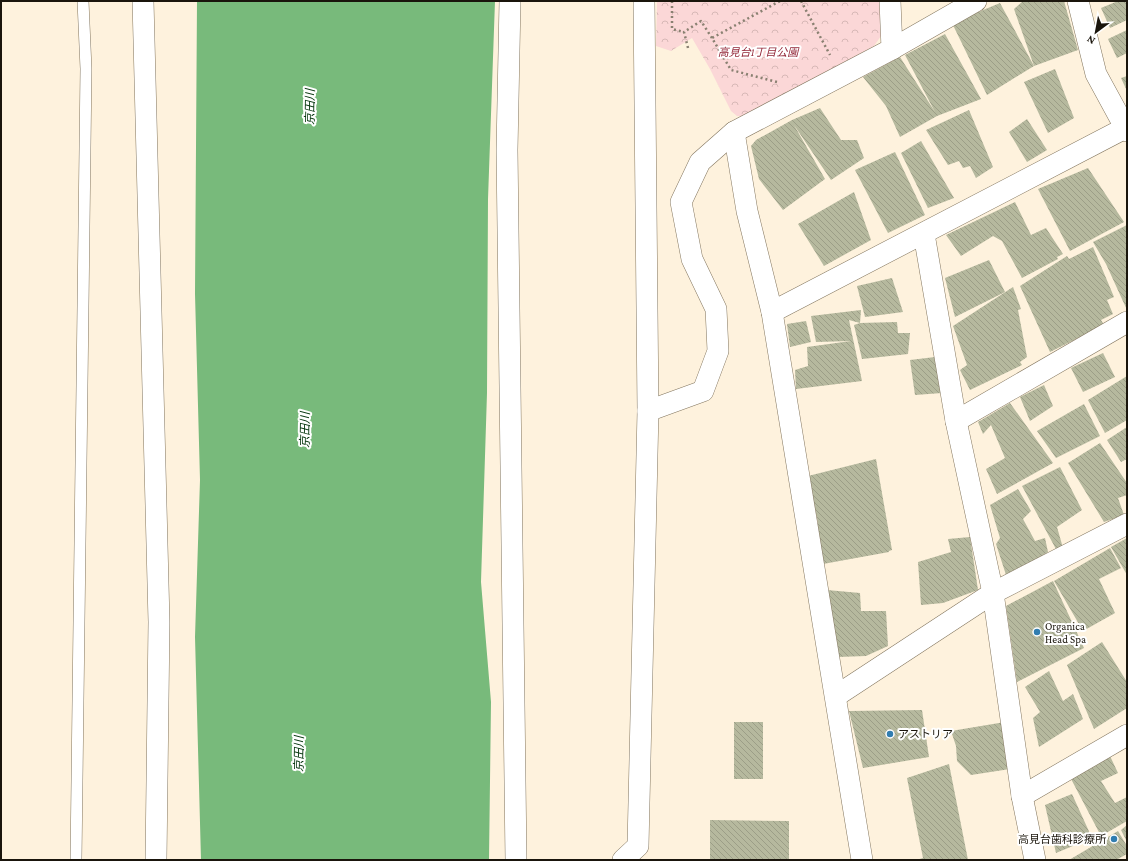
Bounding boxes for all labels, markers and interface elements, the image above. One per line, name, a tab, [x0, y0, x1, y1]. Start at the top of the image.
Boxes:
north arrow	[1076, 12, 1116, 52]
text: N	[1084, 33, 1097, 48]
park label: 高見台1丁目公園	[718, 46, 800, 58]
water label: 京田川	[303, 87, 317, 125]
water label: 京田川	[298, 410, 312, 448]
place label: Organica Head Spa	[1045, 620, 1086, 646]
marker: Organica Head Spa	[1032, 627, 1042, 637]
place label: アストリア	[898, 728, 953, 740]
marker: アストリア	[885, 729, 895, 739]
water label: 京田川	[292, 734, 306, 772]
place label: 高見台歯科診療所	[1018, 833, 1107, 845]
marker: 高見台歯科診療所	[1109, 834, 1119, 844]

